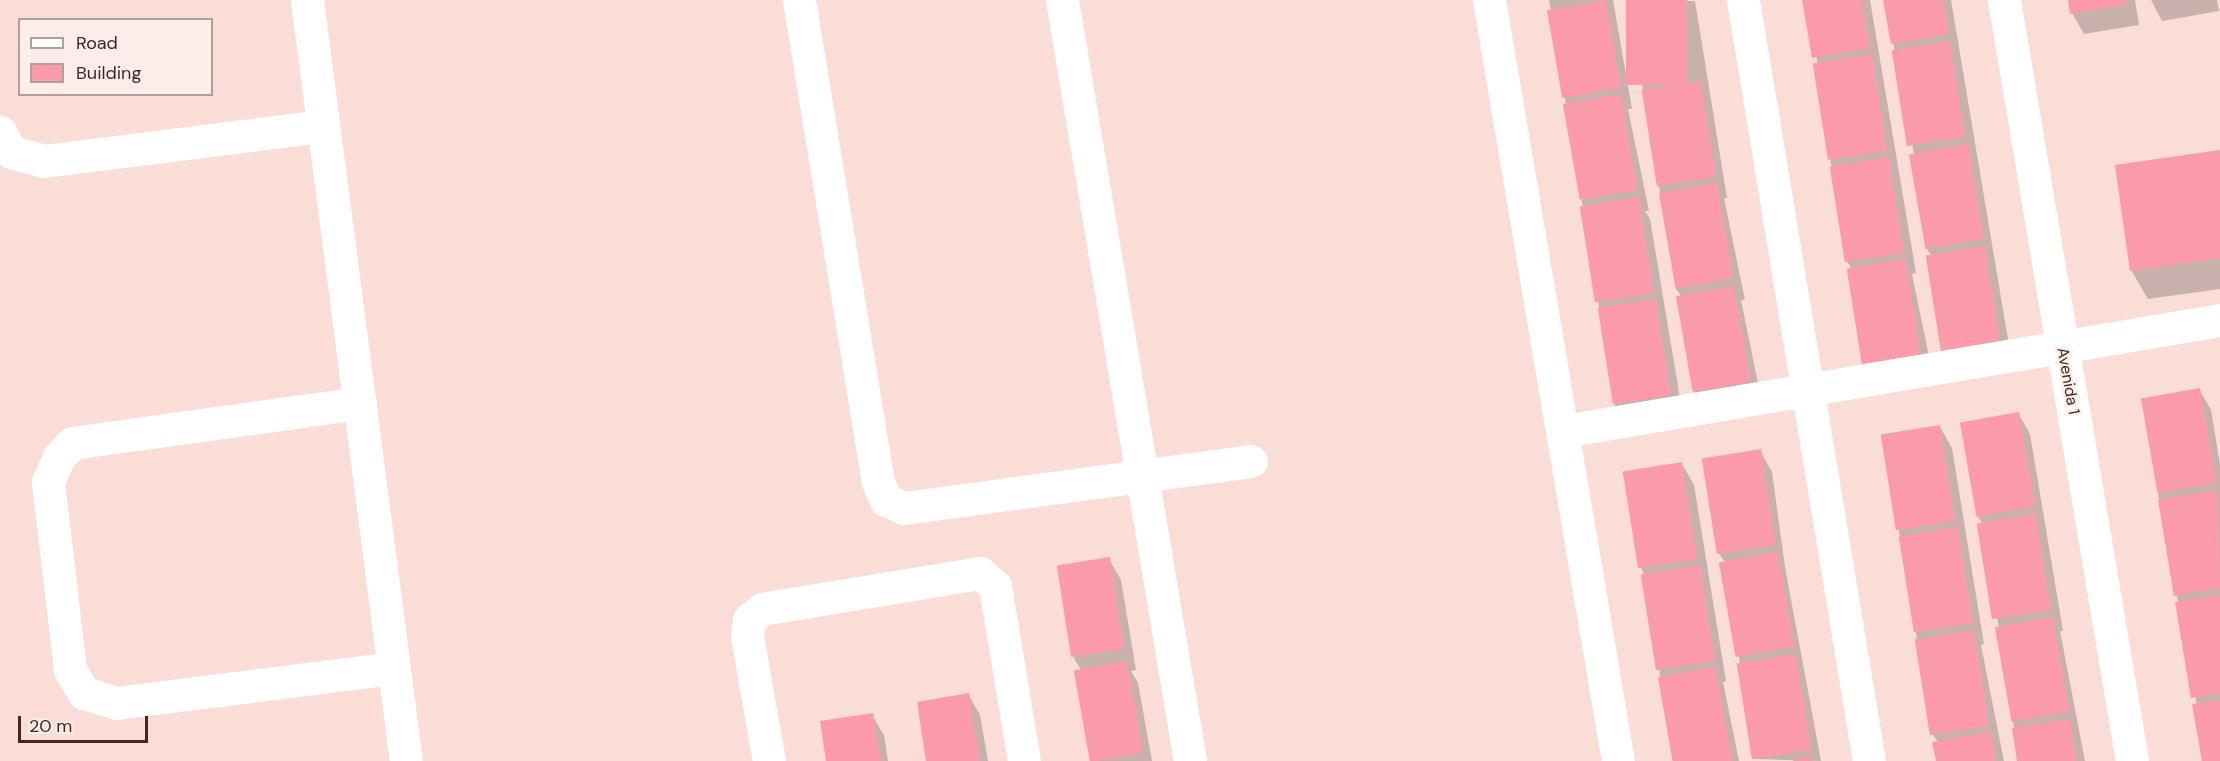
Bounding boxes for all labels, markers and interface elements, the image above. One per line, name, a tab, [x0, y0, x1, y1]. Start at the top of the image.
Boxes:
legend	[18, 18, 213, 96]
text: Road	[76, 31, 118, 55]
text: Building	[76, 61, 141, 85]
street label: Avenida 1	[2053, 346, 2083, 416]
scale bar	[21, 704, 152, 742]
text: 20 m	[29, 714, 72, 738]

